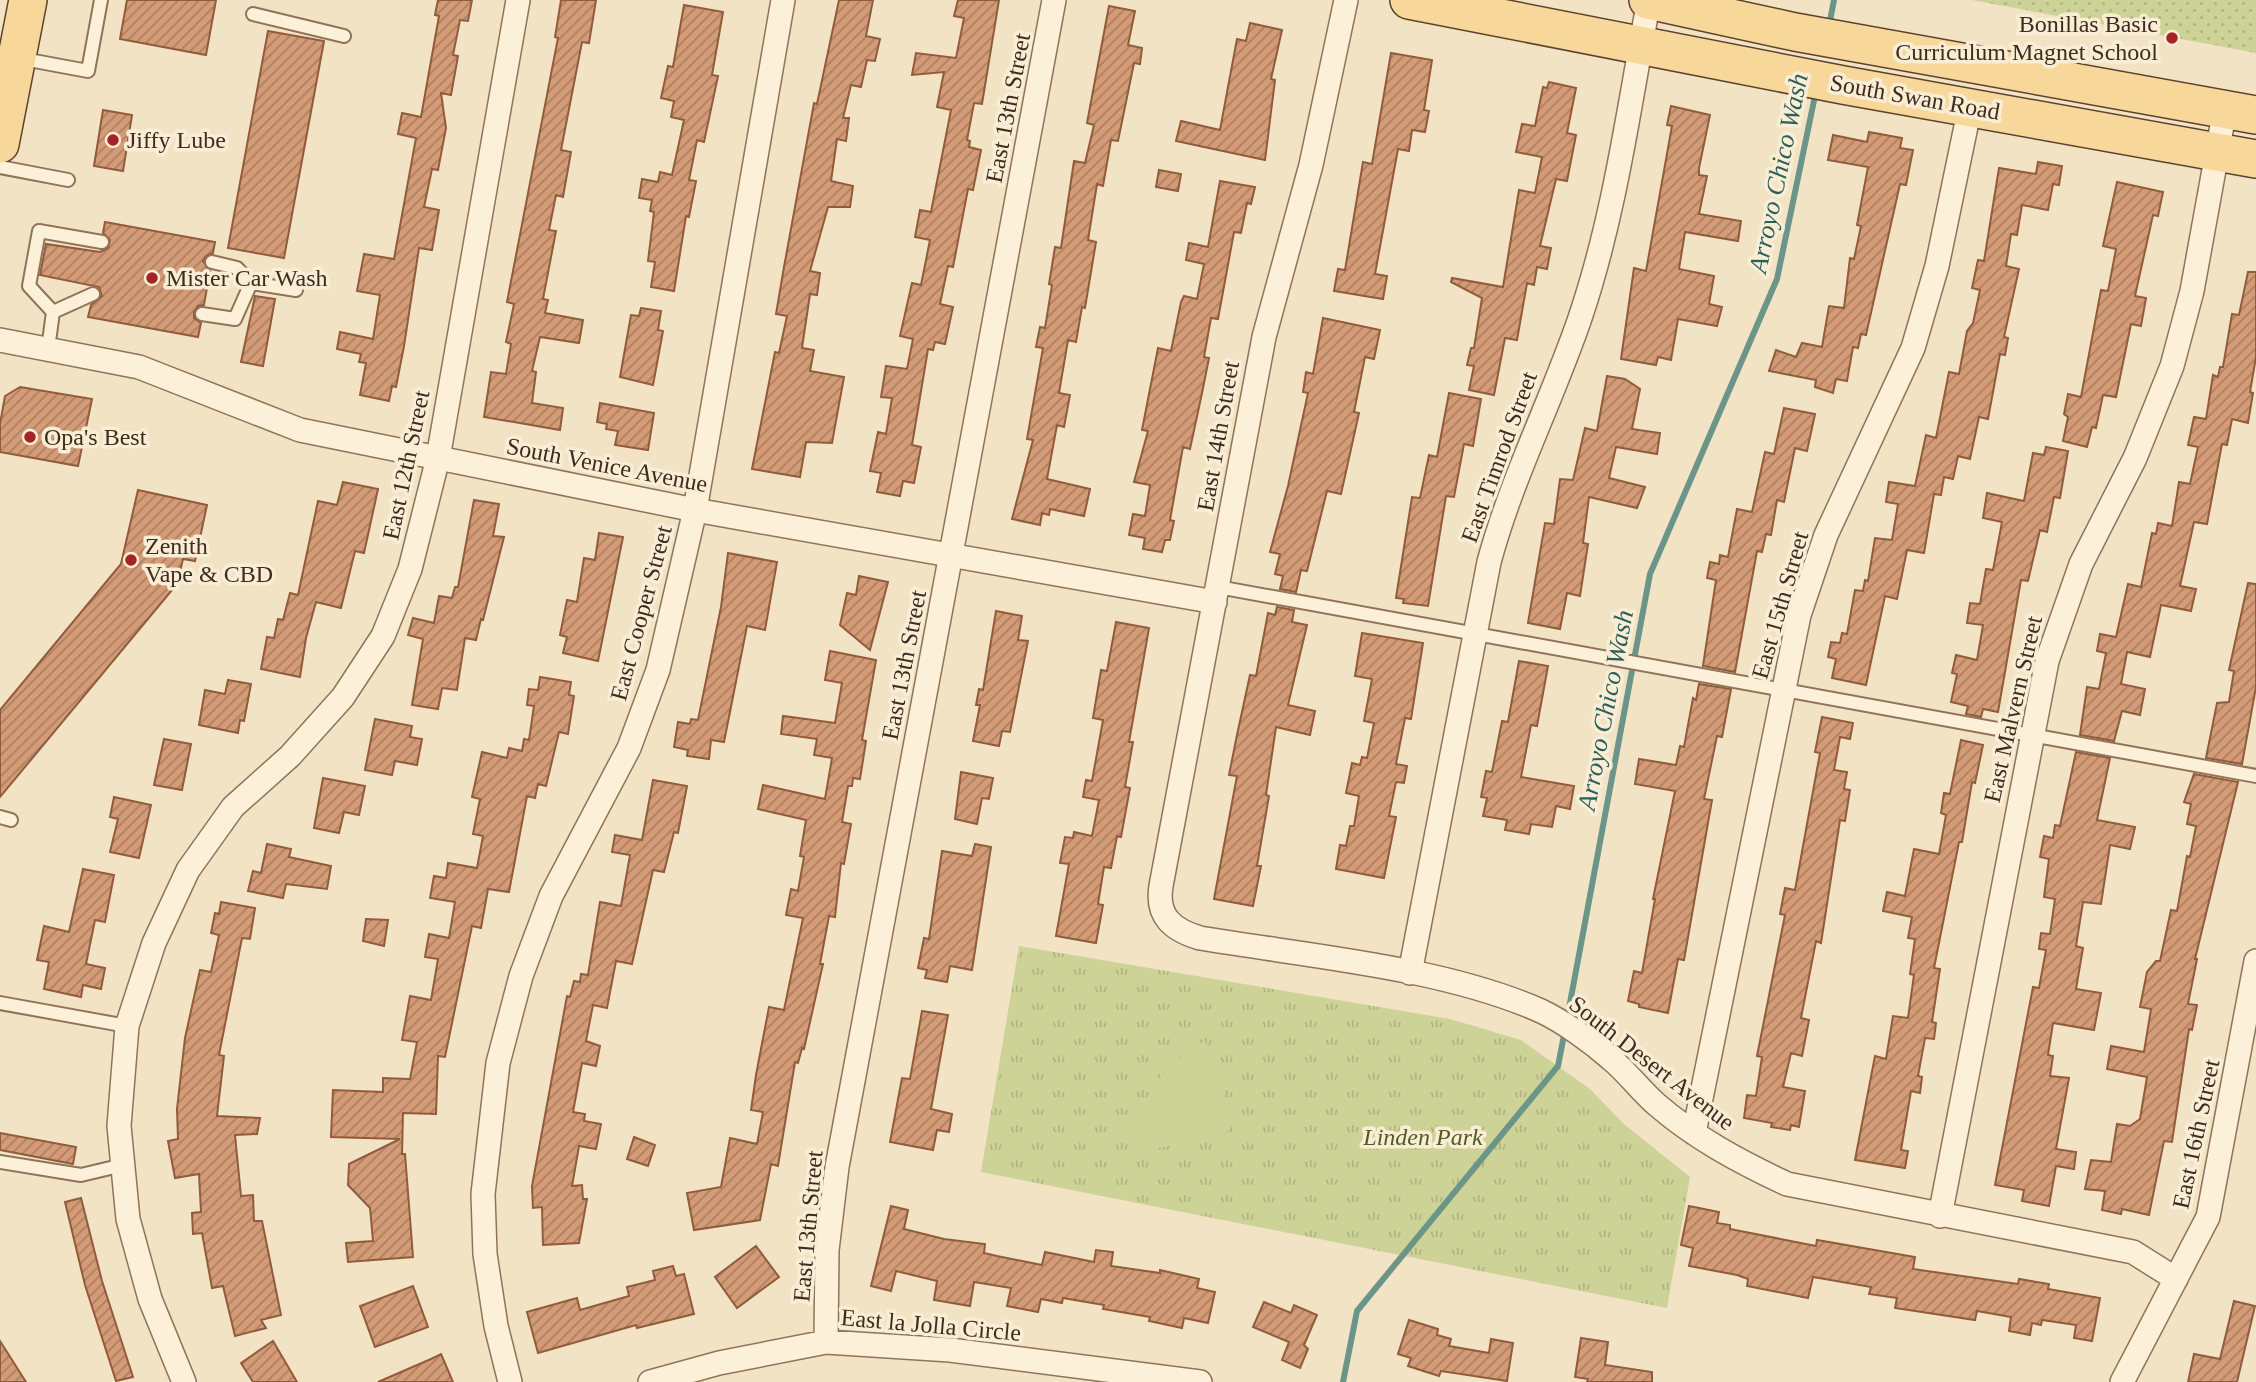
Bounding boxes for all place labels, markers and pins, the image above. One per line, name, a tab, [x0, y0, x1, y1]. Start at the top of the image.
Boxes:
place label: Bonillas Basic Curriculum Magnet School	[1895, 11, 2158, 65]
marker: Bonillas Basic Curriculum Magnet School	[2164, 30, 2180, 46]
place label: Jiffy Lube	[127, 127, 226, 153]
marker: Jiffy Lube	[105, 132, 121, 148]
place label: Mister Car Wash	[166, 265, 328, 291]
marker: Mister Car Wash	[144, 270, 160, 286]
place label: Opa's Best	[44, 424, 147, 450]
marker: Opa's Best	[22, 429, 38, 445]
place label: Zenith Vape & CBD	[145, 533, 273, 587]
marker: Zenith Vape & CBD	[123, 552, 139, 568]

